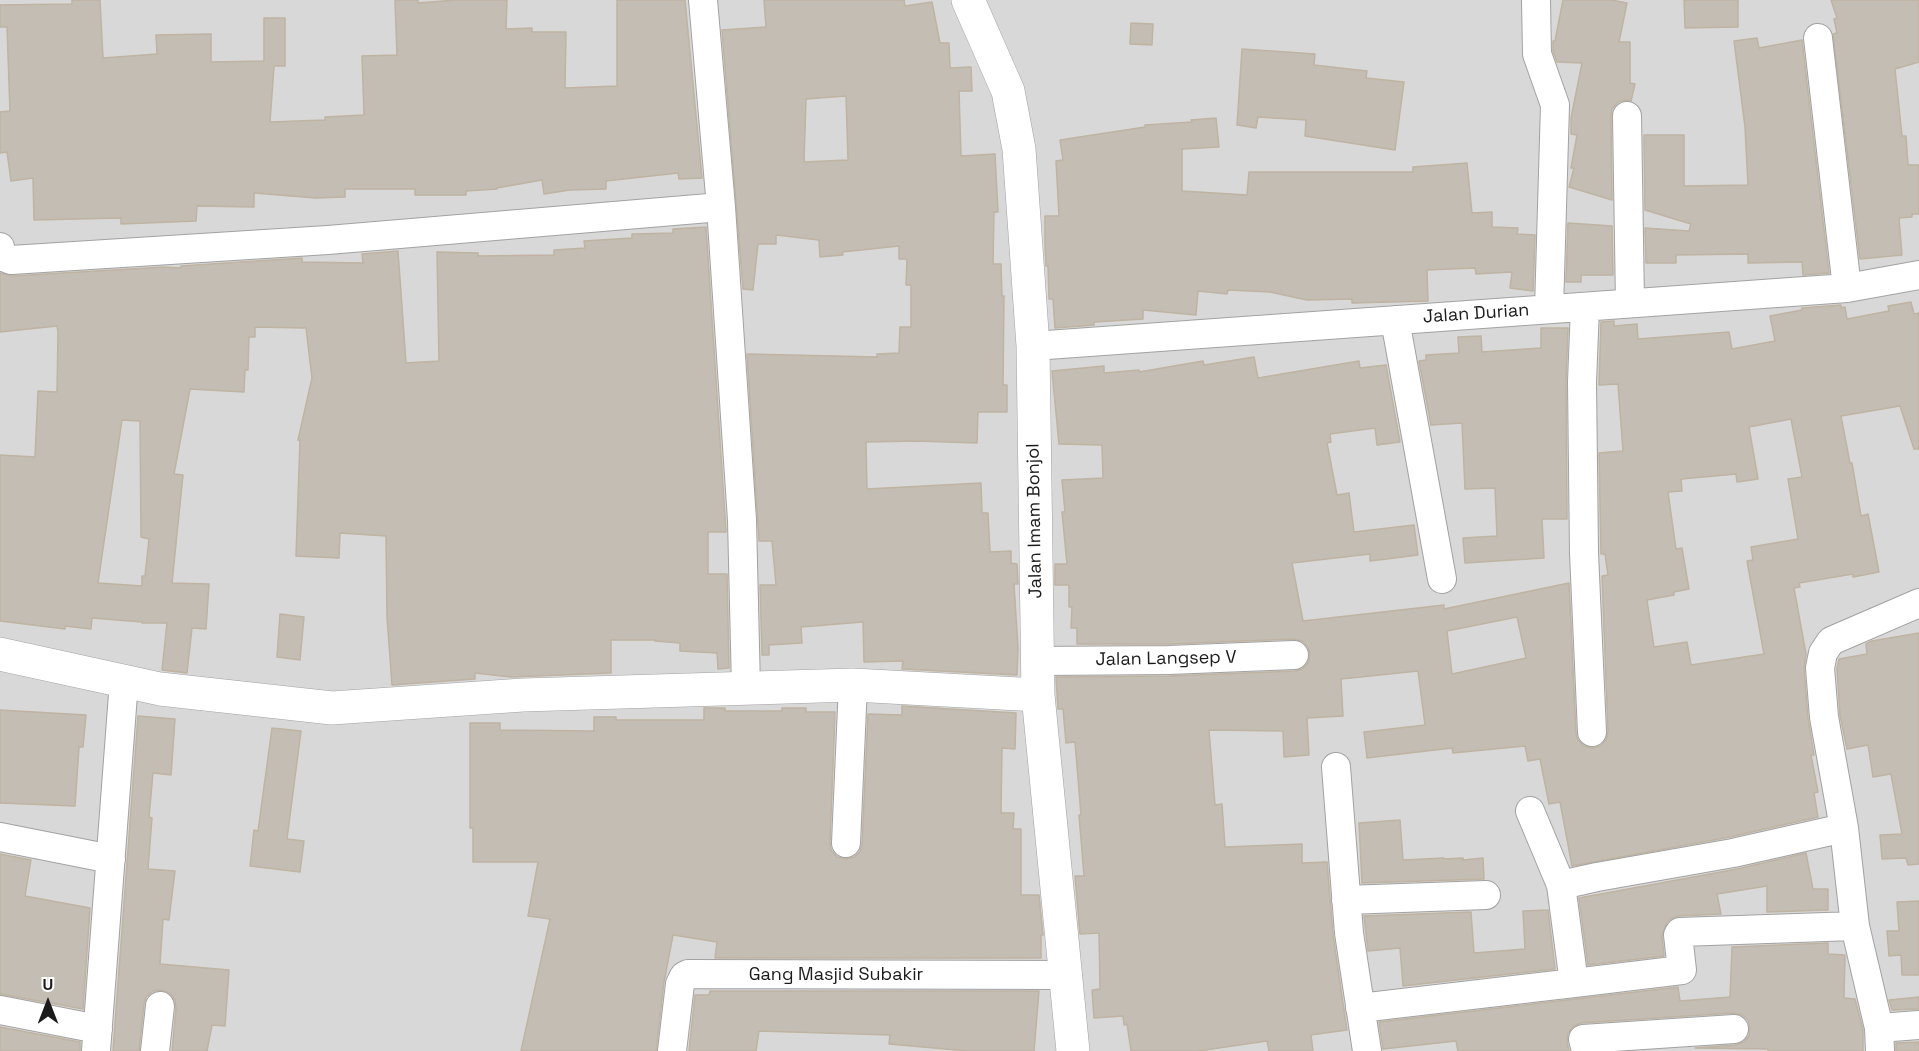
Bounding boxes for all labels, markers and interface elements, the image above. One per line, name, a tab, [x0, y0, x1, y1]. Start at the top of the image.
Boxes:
street label: Jalan Durian	[1422, 300, 1530, 328]
street label: Jalan Imam Bonjol	[1023, 443, 1047, 599]
street label: Jalan Langsep V	[1095, 647, 1237, 671]
street label: Gang Masjid Subakir	[749, 964, 923, 986]
north arrow	[18, 973, 78, 1033]
text: U	[43, 974, 53, 995]

